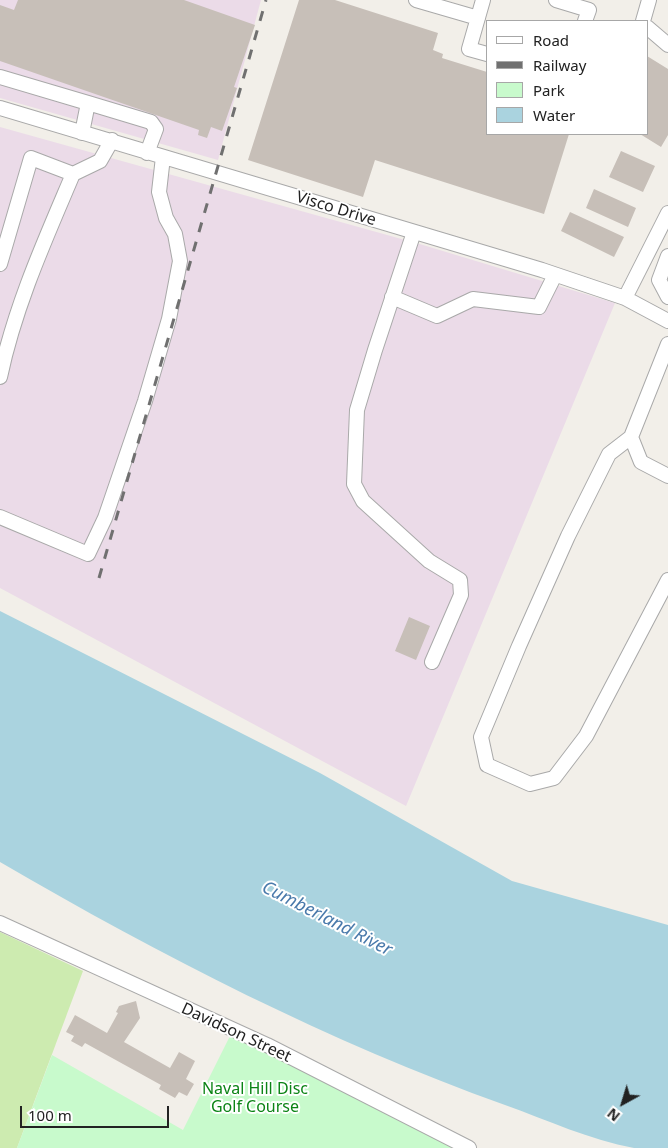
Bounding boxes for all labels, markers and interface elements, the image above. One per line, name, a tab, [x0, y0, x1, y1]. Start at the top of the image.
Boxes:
legend	[486, 20, 648, 135]
text: Road	[533, 30, 569, 50]
text: Railway	[533, 55, 586, 75]
text: Park	[533, 80, 565, 100]
text: Water	[533, 105, 575, 125]
street label: Visco Drive	[294, 188, 378, 230]
water label: Cumberland River	[258, 877, 396, 961]
street label: Davidson Street	[178, 999, 294, 1067]
north arrow	[598, 1078, 648, 1128]
park label: Naval Hill Disc Golf Course	[202, 1079, 308, 1117]
scale bar	[22, 1096, 171, 1128]
text: N	[603, 1104, 624, 1126]
text: 100 m	[28, 1105, 72, 1125]

